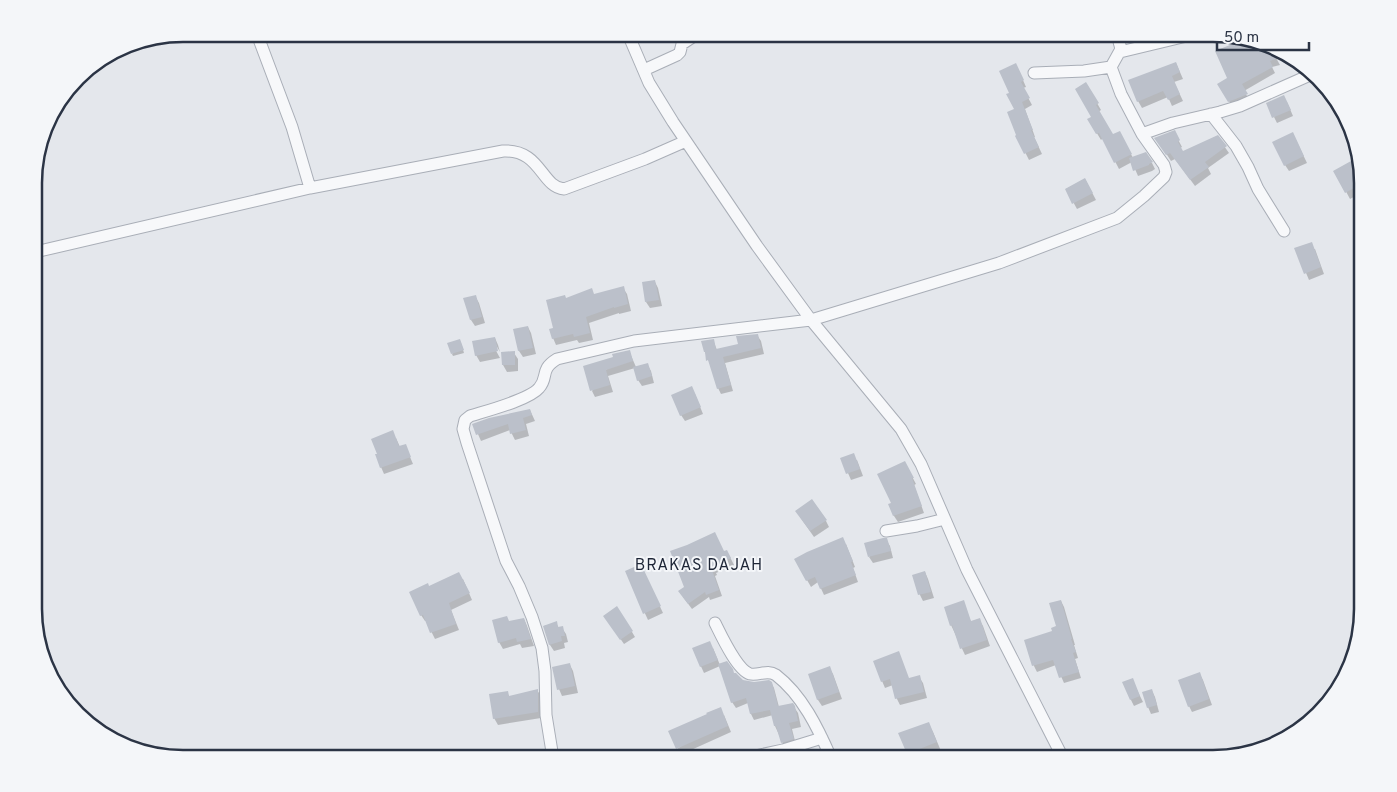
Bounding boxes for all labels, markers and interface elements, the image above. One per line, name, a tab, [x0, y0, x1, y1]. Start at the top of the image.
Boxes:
scale bar	[1217, 20, 1310, 52]
text: 50 m	[1224, 29, 1259, 48]
district label: BRAKAS DAJAH	[635, 556, 763, 576]

